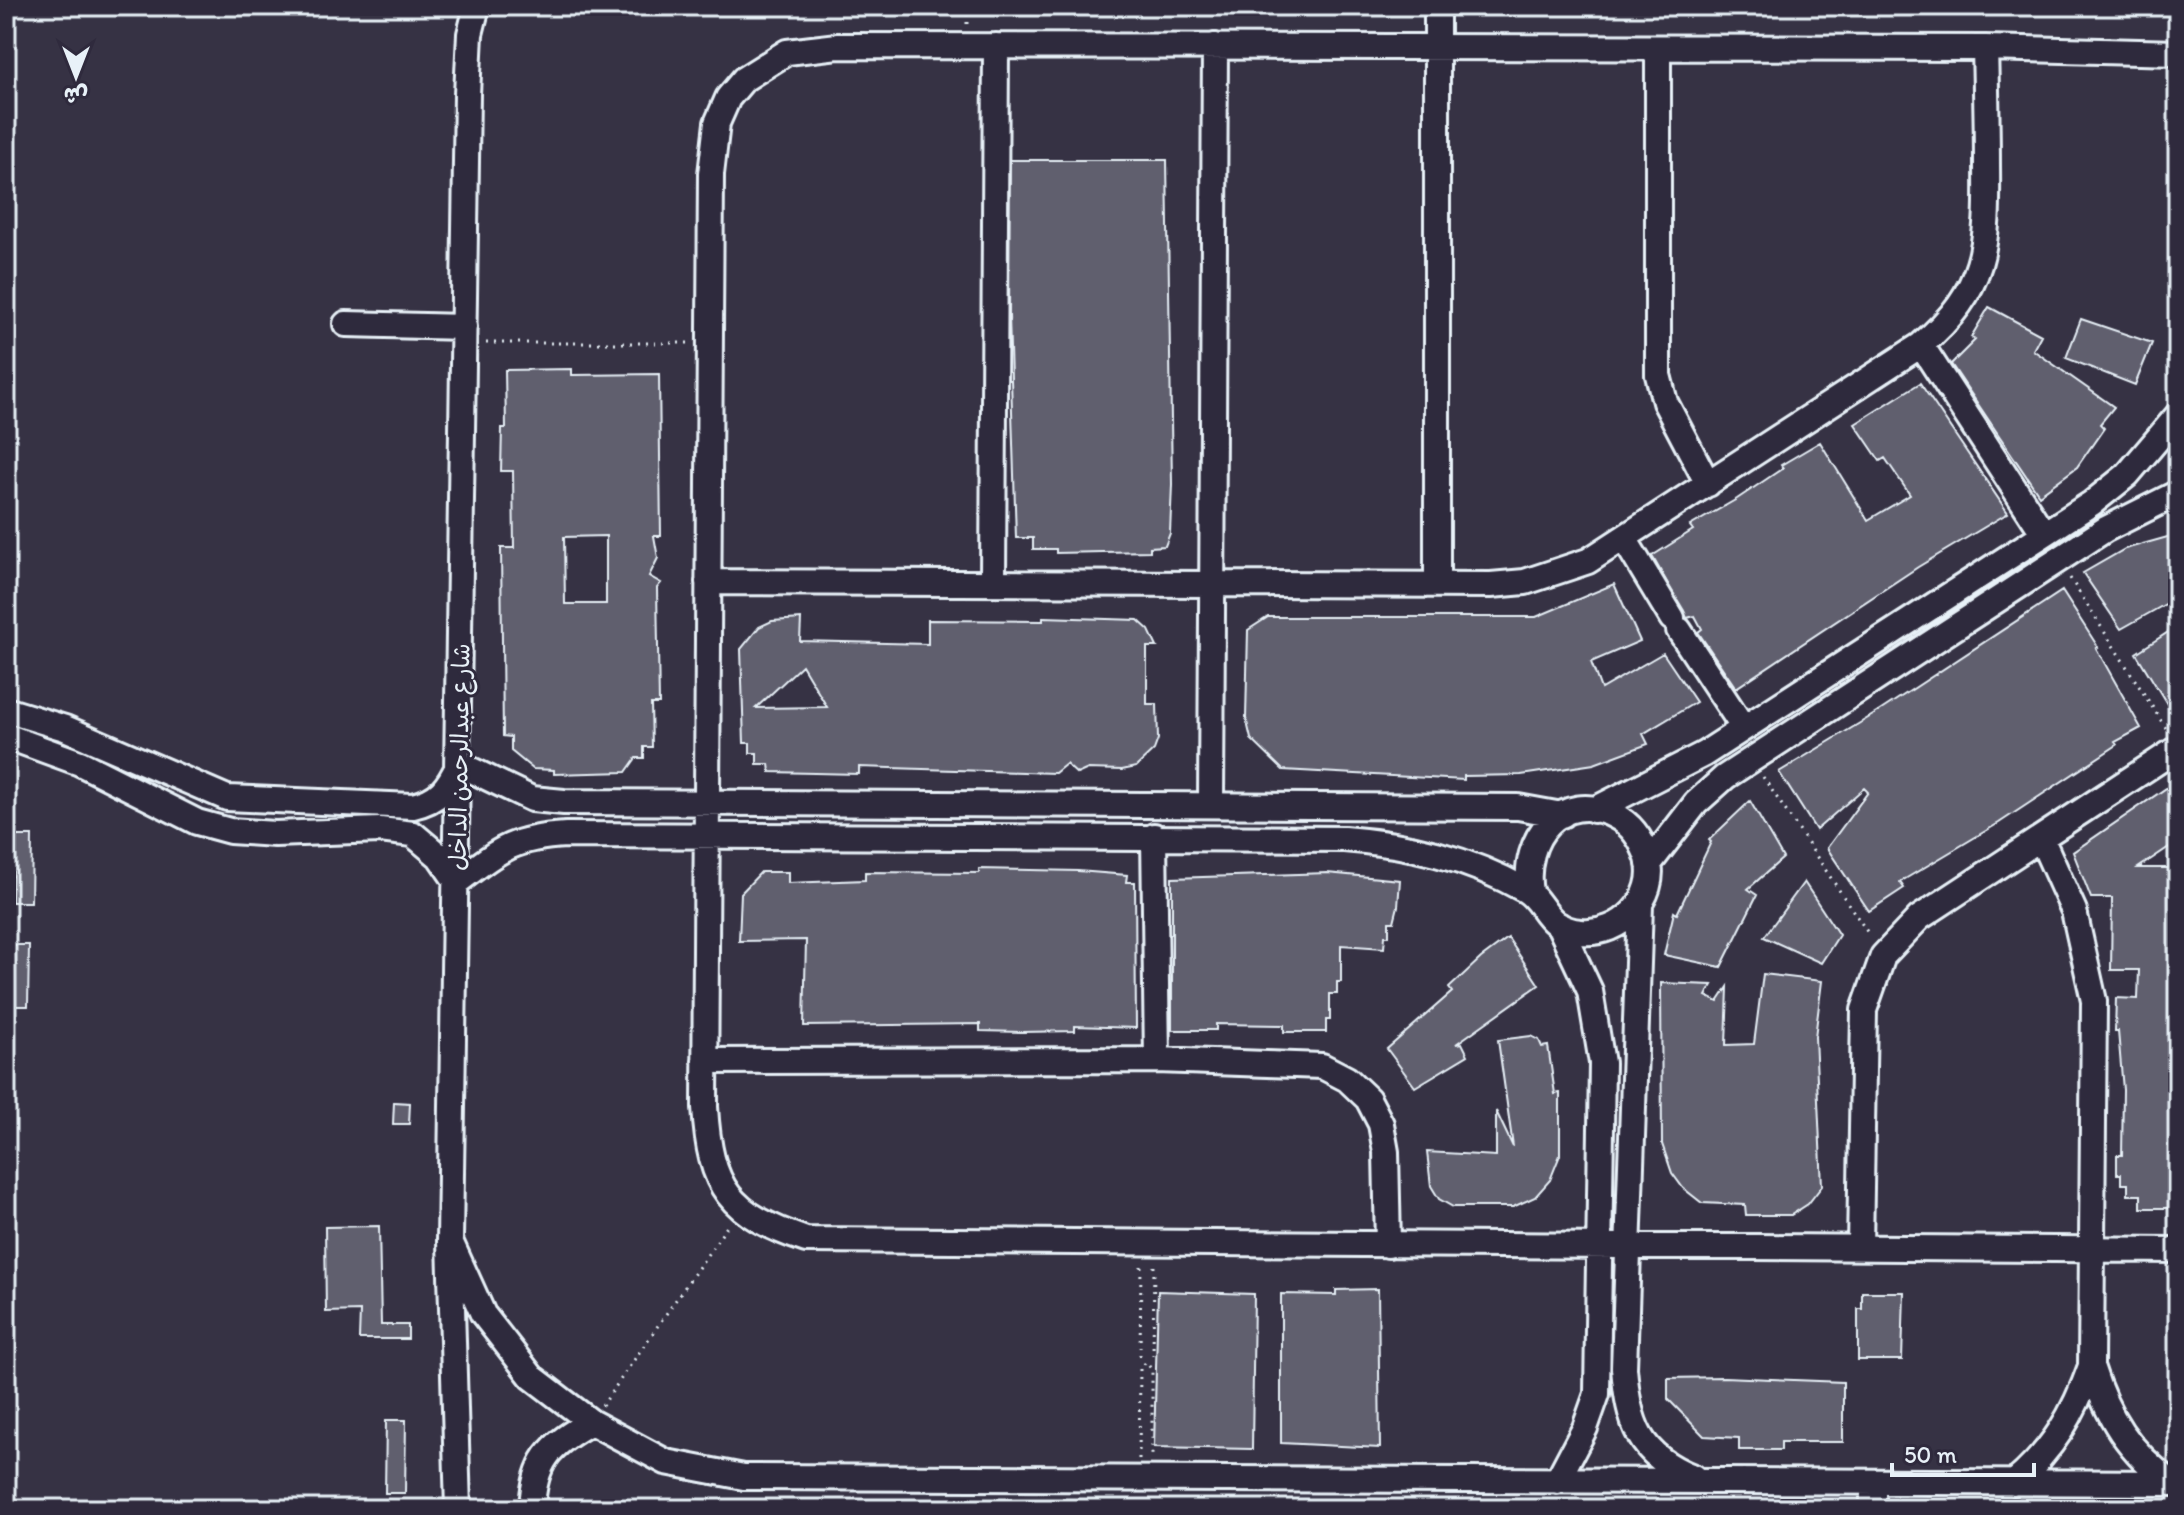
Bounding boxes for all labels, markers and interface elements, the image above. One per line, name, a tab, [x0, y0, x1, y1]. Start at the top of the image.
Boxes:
north arrow	[36, 36, 116, 116]
text: ش	[64, 82, 88, 109]
street label: شارع عبدالرحمن الداخل	[443, 643, 478, 871]
scale bar	[1892, 1427, 2034, 1477]
text: 50 m	[1904, 1440, 1957, 1469]

